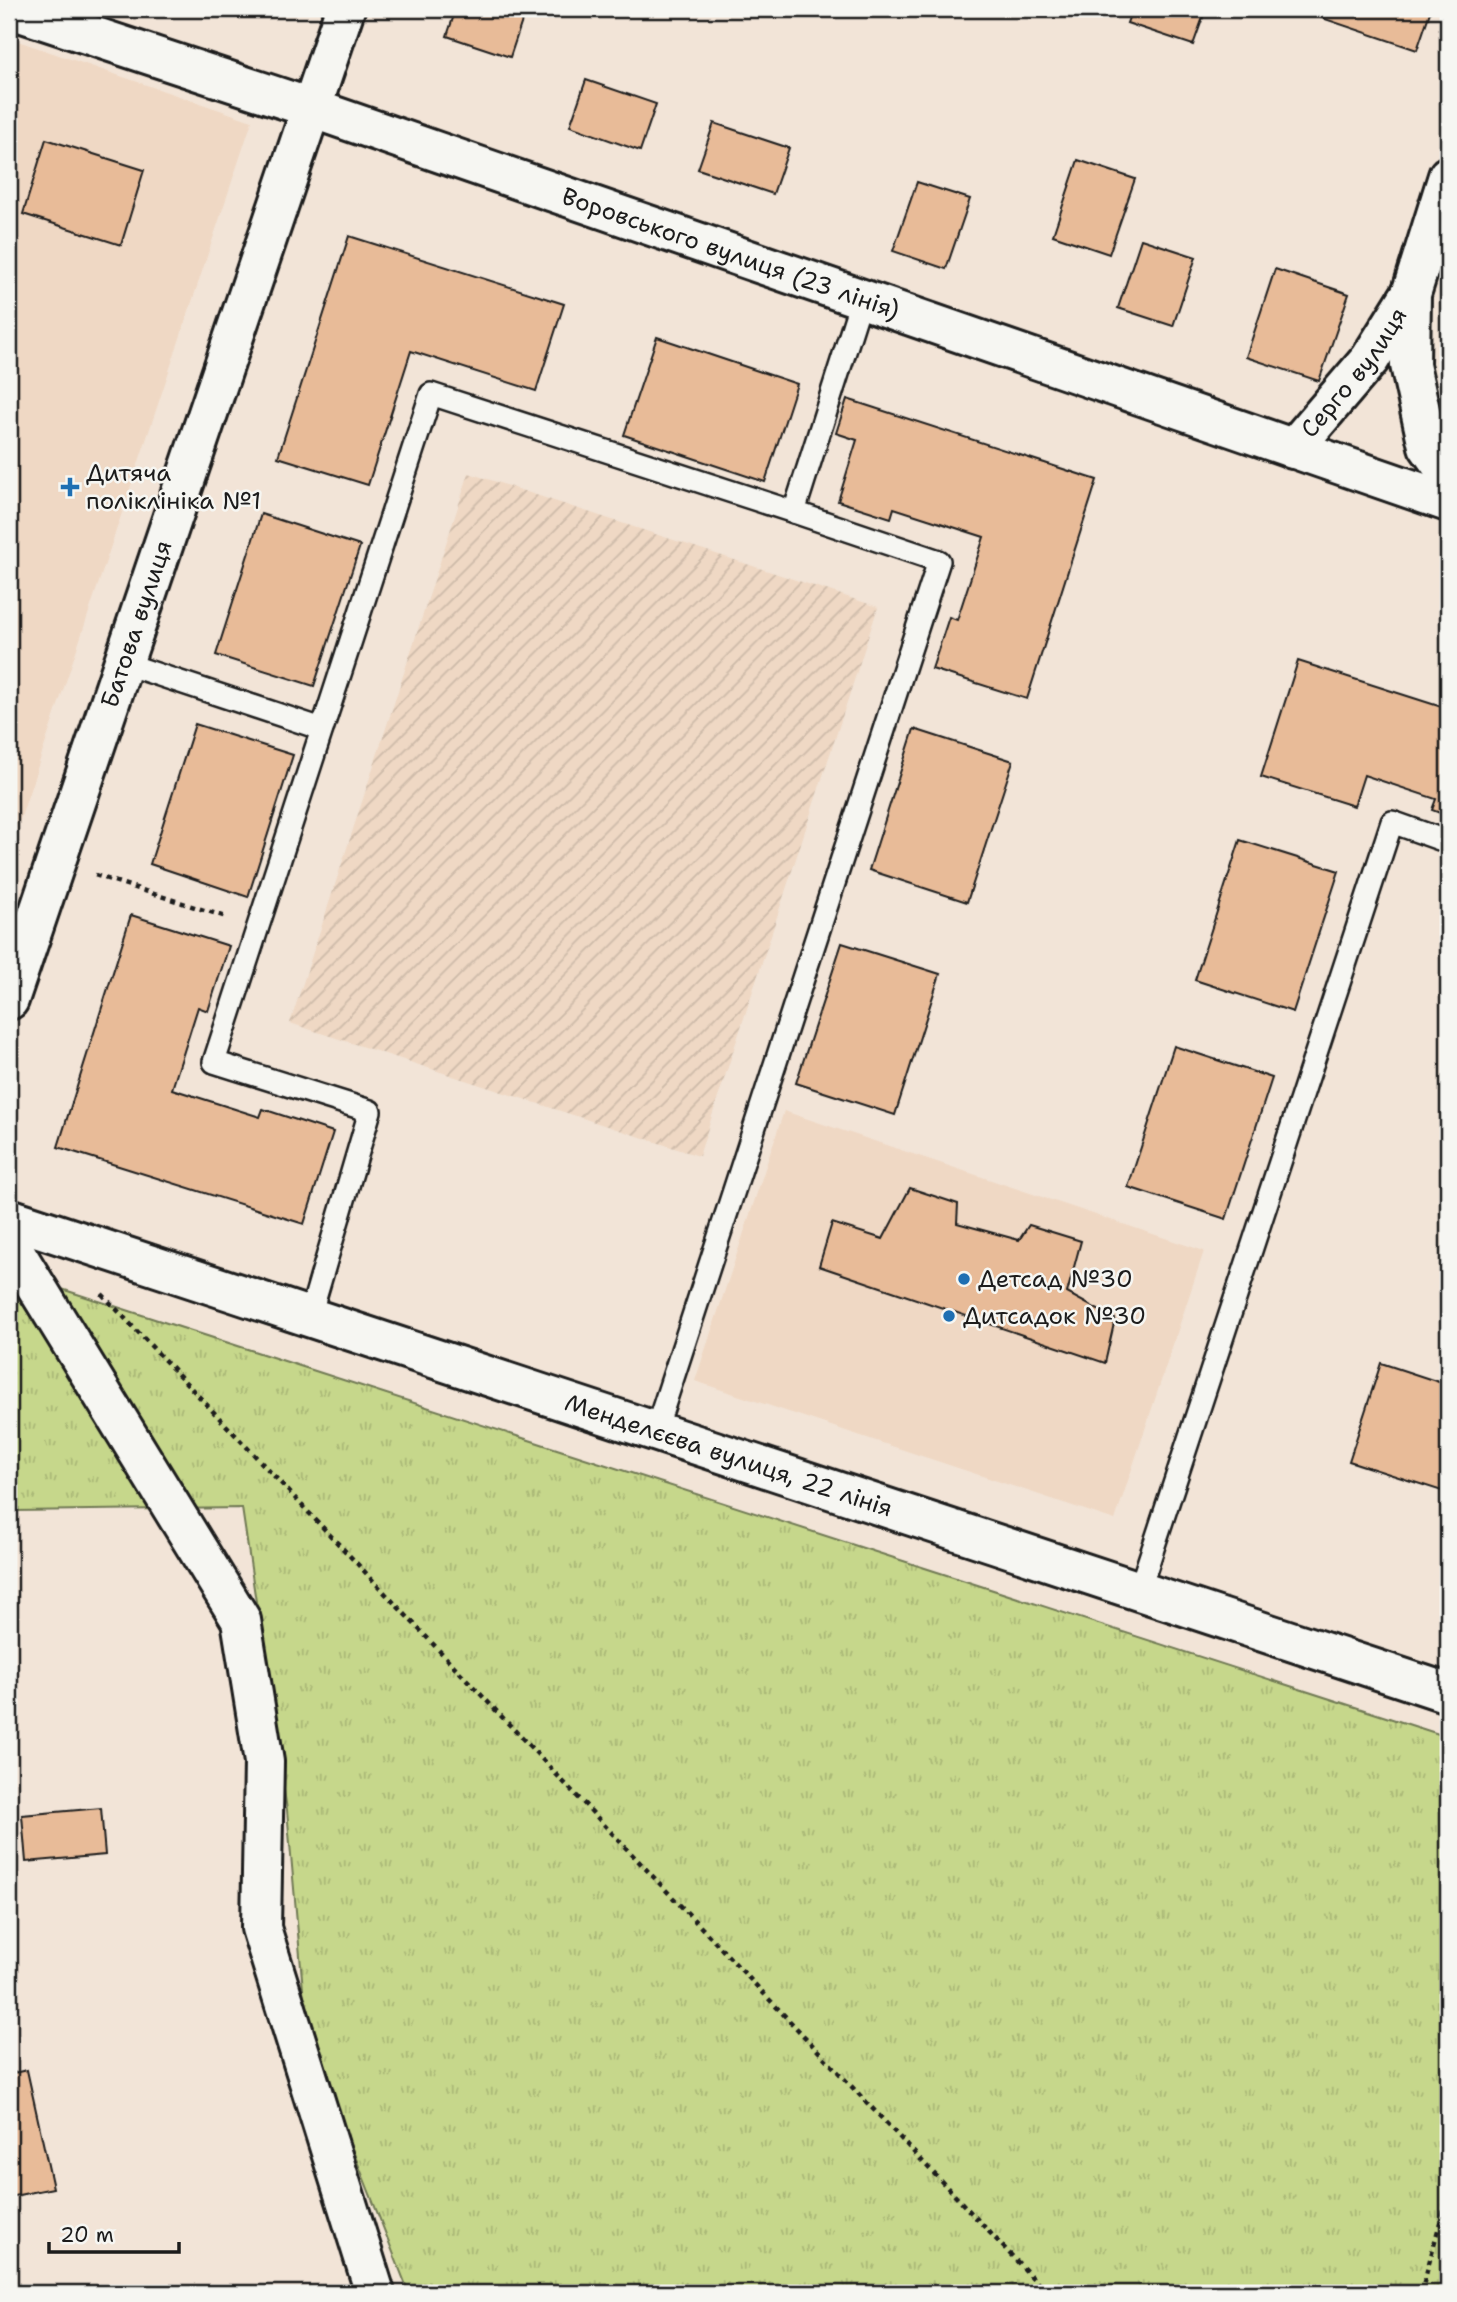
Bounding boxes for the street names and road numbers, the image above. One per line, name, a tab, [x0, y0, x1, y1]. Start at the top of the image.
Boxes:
street label: Воровського вулиця (23 лiнiя)	[558, 180, 904, 327]
street label: Серго вулиця	[1294, 301, 1414, 445]
street label: Батова вулиця	[93, 536, 180, 712]
street label: Менделєєва вулиця, 22 лінія	[561, 1387, 897, 1525]

